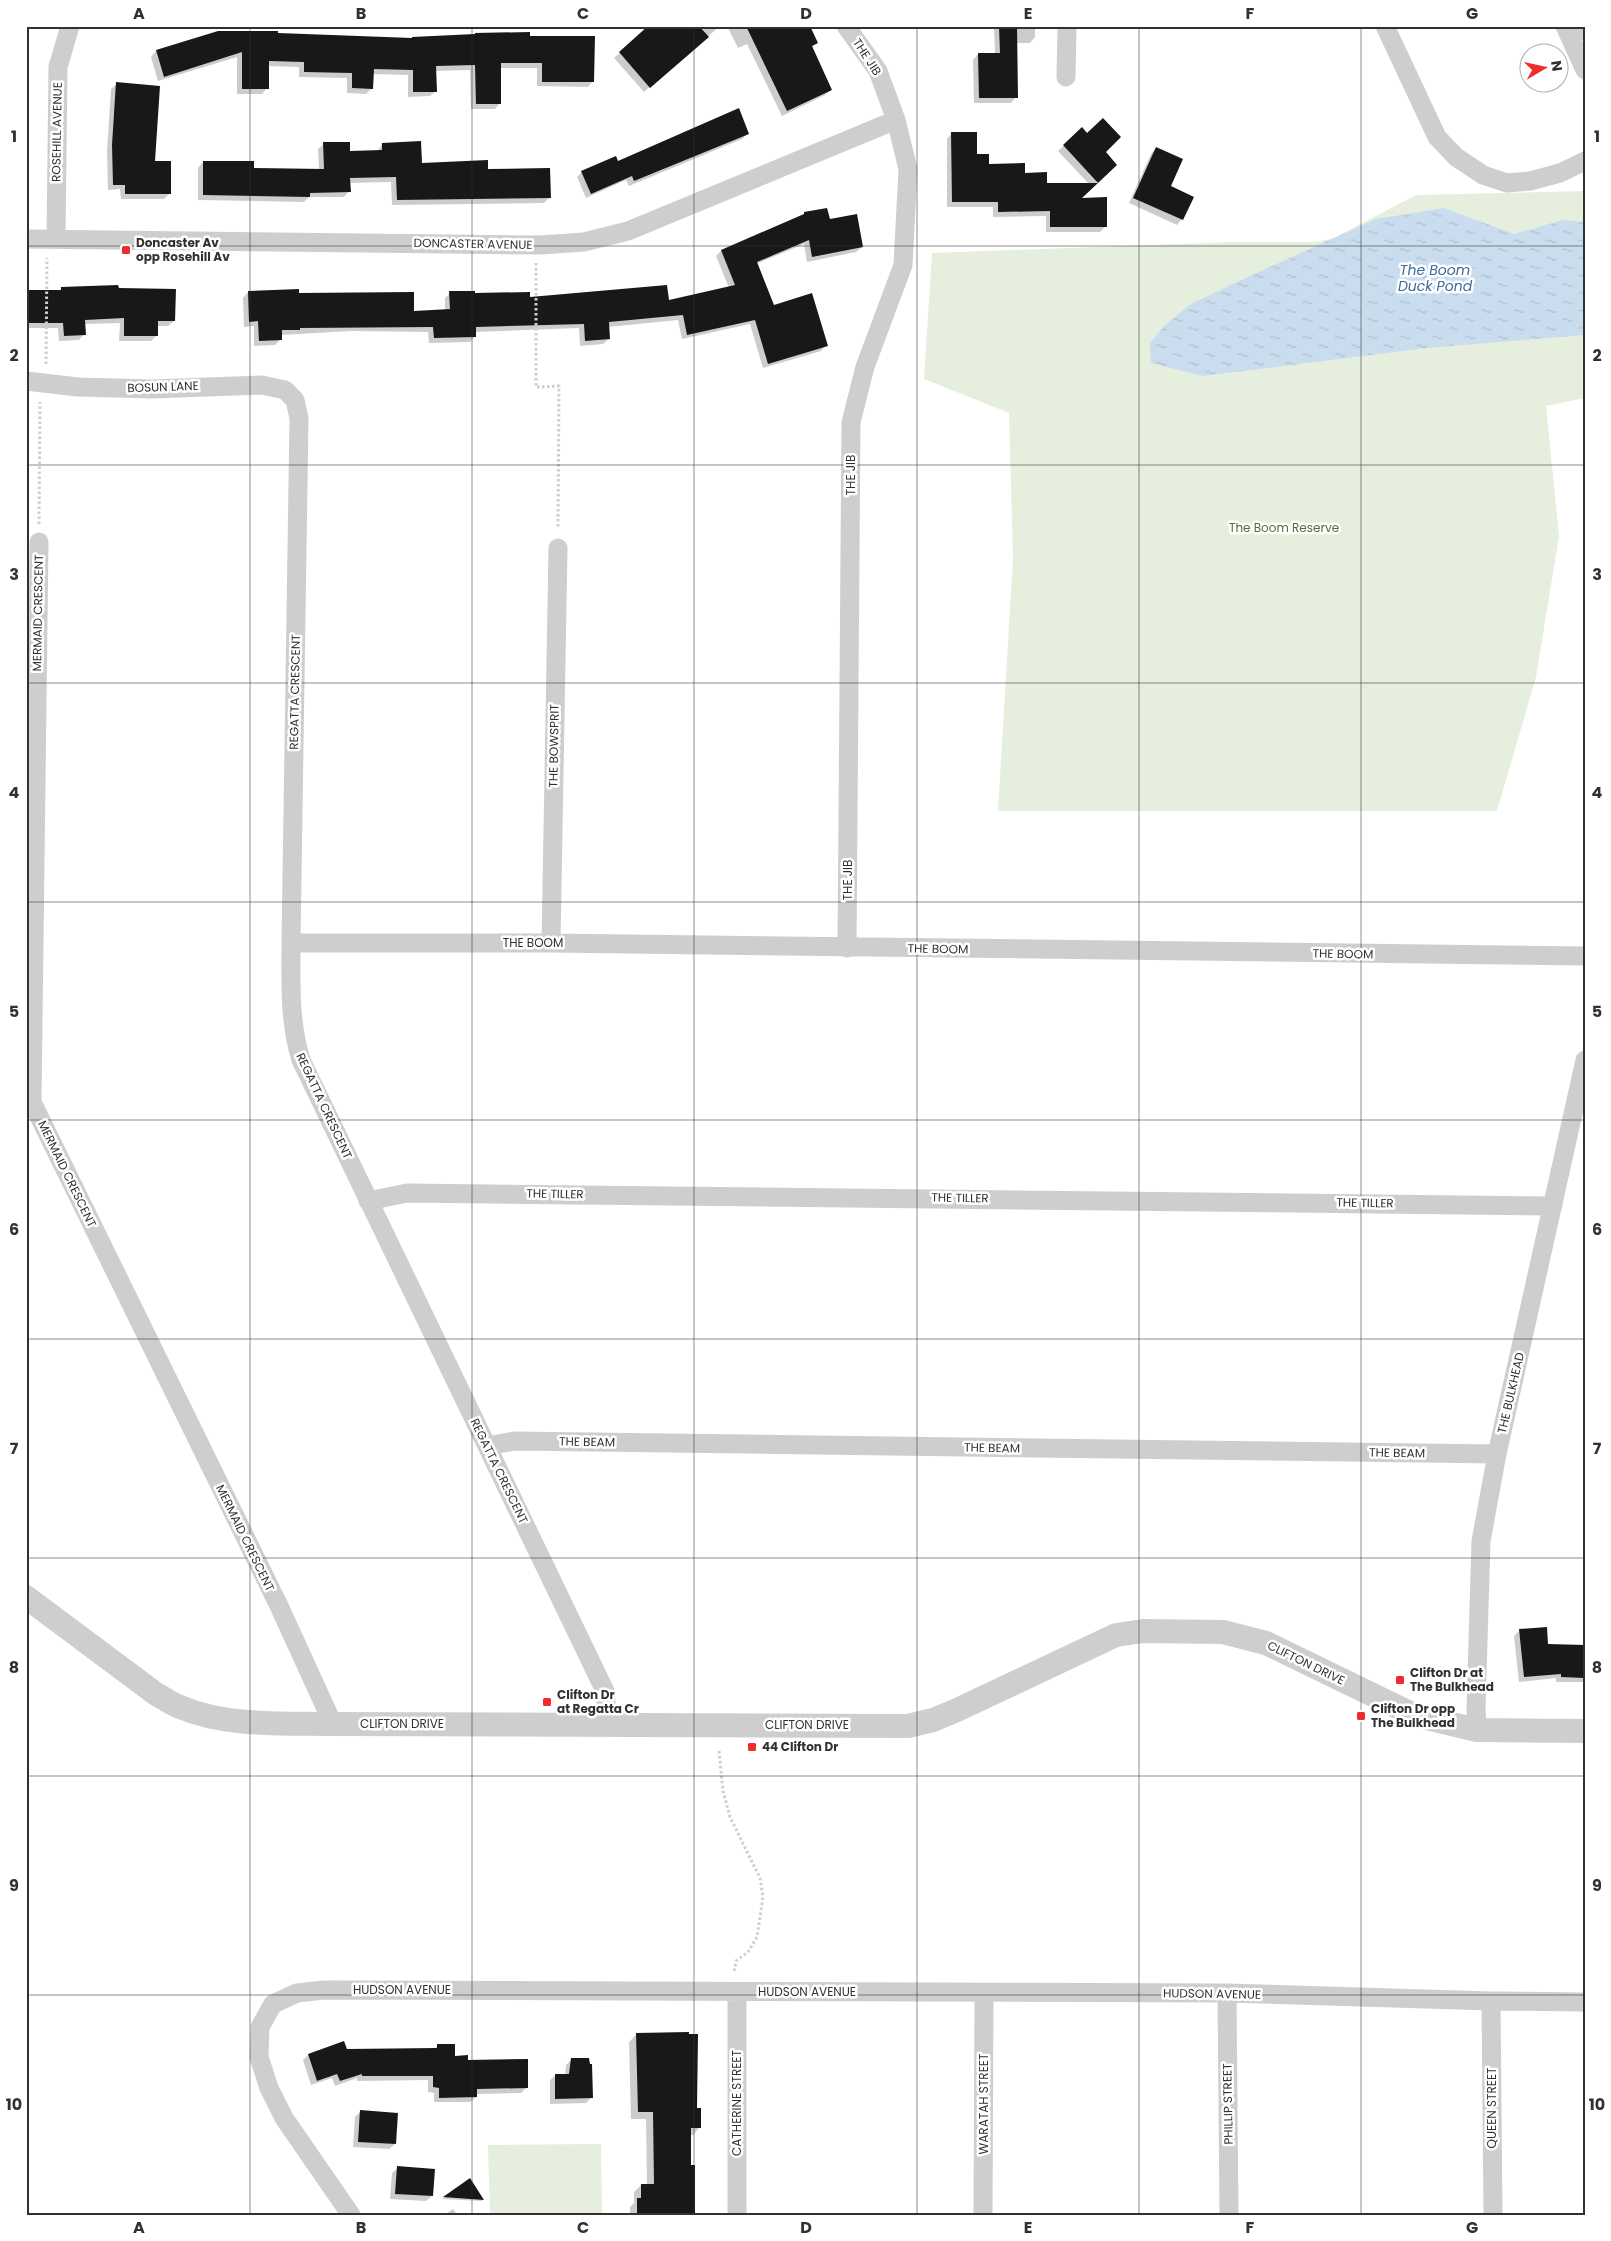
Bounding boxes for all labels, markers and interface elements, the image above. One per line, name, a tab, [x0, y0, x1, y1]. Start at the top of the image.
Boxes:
text: A	[133, 2, 145, 25]
text: B	[356, 2, 366, 25]
text: C	[577, 2, 589, 25]
text: D	[800, 2, 812, 25]
text: E	[1024, 2, 1032, 25]
text: F	[1246, 2, 1255, 25]
text: G	[1466, 2, 1478, 25]
street label: THE JIB	[849, 35, 886, 78]
north arrow	[1518, 42, 1568, 92]
text: N	[1546, 59, 1568, 73]
street label: ROSEHILL AVENUE	[47, 82, 66, 182]
text: 1	[11, 125, 17, 148]
text: 1	[1594, 125, 1600, 148]
place label: Doncaster Av opp Rosehill Av	[136, 234, 230, 265]
street label: DONCASTER AVENUE	[413, 234, 533, 253]
marker: Doncaster Av opp Rosehill Av	[120, 244, 132, 256]
water label: The Boom Duck Pond	[1398, 260, 1473, 296]
text: 2	[9, 344, 19, 367]
text: 2	[1592, 344, 1602, 367]
street label: BOSUN LANE	[127, 377, 199, 396]
street label: THE JIB	[842, 455, 859, 495]
park label: The Boom Reserve	[1229, 519, 1339, 536]
street label: MERMAID CRESCENT	[28, 554, 47, 672]
text: 3	[9, 563, 19, 586]
text: 3	[1592, 563, 1602, 586]
street label: REGATTA CRESCENT	[285, 634, 304, 750]
street label: THE BOWSPRIT	[544, 704, 563, 788]
text: 4	[9, 781, 20, 804]
text: 4	[1592, 781, 1603, 804]
street label: THE JIB	[839, 860, 856, 900]
street label: THE BOOM	[503, 934, 563, 951]
street label: THE BOOM	[908, 939, 969, 958]
street label: THE BOOM	[1313, 944, 1374, 963]
text: 5	[9, 1000, 19, 1023]
text: 5	[1592, 1000, 1602, 1023]
street label: REGATTA CRESCENT	[292, 1050, 357, 1162]
street label: MERMAID CRESCENT	[34, 1117, 101, 1231]
street label: THE TILLER	[526, 1185, 584, 1202]
street label: THE TILLER	[931, 1189, 989, 1206]
street label: THE TILLER	[1336, 1194, 1394, 1211]
text: 6	[9, 1218, 19, 1241]
text: 6	[1592, 1218, 1602, 1241]
street label: THE BULKHEAD	[1493, 1351, 1528, 1435]
street label: REGATTA CRESCENT	[467, 1415, 533, 1527]
street label: THE BEAM	[559, 1433, 615, 1450]
text: 7	[10, 1437, 19, 1460]
text: 7	[1593, 1437, 1602, 1460]
street label: THE BEAM	[964, 1439, 1020, 1456]
street label: THE BEAM	[1369, 1444, 1425, 1461]
street label: MERMAID CRESCENT	[212, 1481, 279, 1595]
street label: CLIFTON DRIVE	[1265, 1636, 1348, 1689]
text: 8	[9, 1656, 19, 1679]
text: 8	[1592, 1656, 1602, 1679]
place label: Clifton Dr at The Bulkhead	[1410, 1664, 1494, 1695]
marker: Clifton Dr at The Bulkhead	[1394, 1674, 1406, 1686]
place label: Clifton Dr at Regatta Cr	[557, 1686, 639, 1717]
marker: Clifton Dr at Regatta Cr	[541, 1696, 553, 1708]
place label: Clifton Dr opp The Bulkhead	[1371, 1700, 1455, 1731]
marker: Clifton Dr opp The Bulkhead	[1355, 1710, 1367, 1722]
street label: CLIFTON DRIVE	[360, 1715, 444, 1732]
street label: CLIFTON DRIVE	[765, 1716, 849, 1733]
place label: 44 Clifton Dr	[762, 1738, 838, 1755]
marker: 44 Clifton Dr	[746, 1741, 758, 1753]
text: 9	[9, 1874, 19, 1897]
text: 9	[1592, 1874, 1602, 1897]
street label: HUDSON AVENUE	[353, 1981, 451, 1998]
street label: HUDSON AVENUE	[758, 1983, 856, 2000]
street label: HUDSON AVENUE	[1163, 1984, 1261, 2003]
street label: CATHERINE STREET	[728, 2050, 745, 2156]
street label: WARATAH STREET	[975, 2053, 992, 2154]
street label: PHILLIP STREET	[1218, 2063, 1237, 2145]
street label: QUEEN STREET	[1483, 2067, 1500, 2149]
text: 10	[6, 2093, 22, 2116]
text: 10	[1589, 2093, 1605, 2116]
text: A	[133, 2216, 145, 2239]
text: B	[356, 2216, 366, 2239]
text: C	[577, 2216, 589, 2239]
text: D	[800, 2216, 812, 2239]
text: E	[1024, 2216, 1032, 2239]
text: F	[1246, 2216, 1255, 2239]
text: G	[1466, 2216, 1478, 2239]

